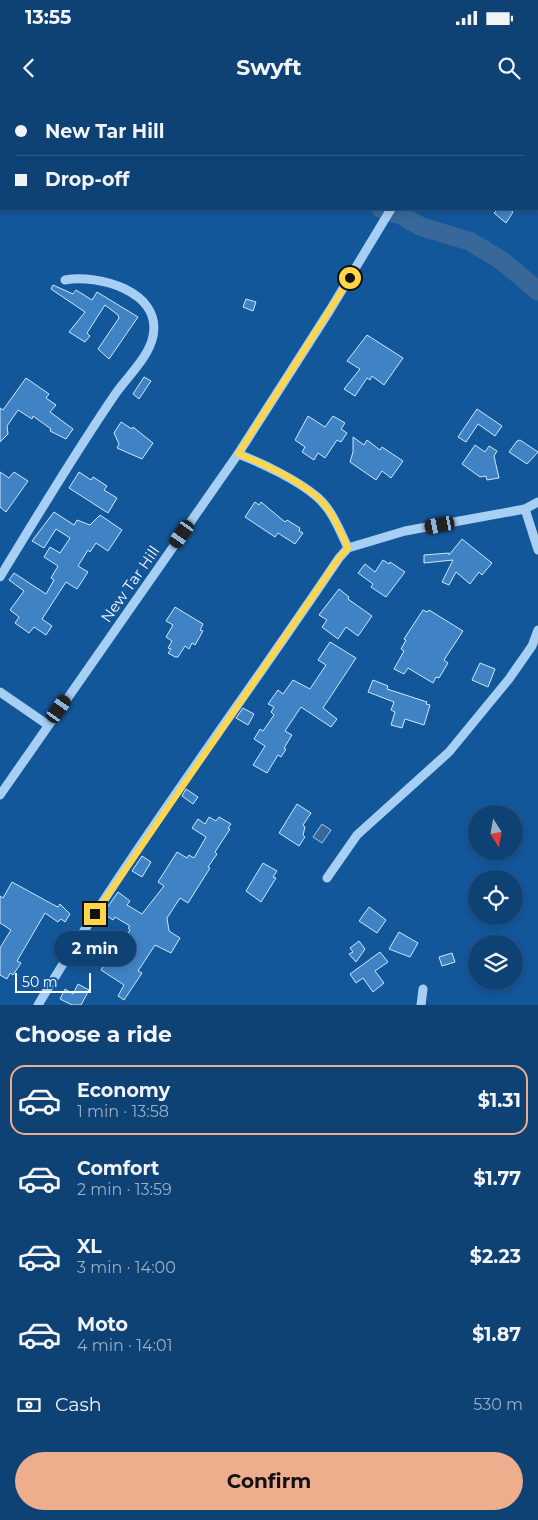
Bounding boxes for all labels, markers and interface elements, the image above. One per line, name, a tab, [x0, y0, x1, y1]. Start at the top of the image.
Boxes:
text: 13:55	[25, 6, 71, 29]
icon: back	[15, 54, 43, 82]
text: Swyft	[236, 54, 302, 81]
icon: search	[495, 54, 523, 82]
text: New Tar Hill	[45, 120, 164, 143]
text: Drop-off	[45, 168, 129, 191]
route start	[339, 267, 361, 289]
car	[423, 515, 456, 535]
car	[167, 517, 196, 551]
street label: New Tar Hill	[97, 542, 163, 626]
car	[44, 692, 73, 726]
north arrow	[468, 805, 522, 860]
map controls	[468, 805, 523, 990]
button: locate	[468, 870, 523, 925]
route end	[84, 903, 106, 925]
callout: 2 min	[54, 932, 136, 966]
button: layers	[468, 935, 523, 990]
text: 2 min	[72, 939, 118, 958]
scale bar	[15, 970, 91, 993]
text: 50 m	[22, 973, 58, 991]
text: Choose a ride	[15, 1021, 172, 1048]
icon: car	[17, 1078, 62, 1123]
text: Economy	[77, 1079, 170, 1102]
text: $1.31	[478, 1089, 521, 1112]
text: 1 min · 13:58	[77, 1102, 169, 1121]
icon: car	[17, 1156, 62, 1201]
text: Comfort	[77, 1157, 159, 1180]
text: $1.77	[473, 1167, 521, 1190]
text: 2 min · 13:59	[77, 1180, 172, 1199]
icon: car	[17, 1234, 62, 1279]
text: XL	[77, 1235, 102, 1258]
text: $2.23	[470, 1245, 521, 1268]
text: 3 min · 14:00	[77, 1258, 176, 1277]
icon: car	[17, 1312, 62, 1357]
text: Moto	[77, 1313, 128, 1336]
text: $1.87	[472, 1323, 521, 1346]
text: 4 min · 14:01	[77, 1336, 173, 1355]
icon: cash	[15, 1391, 43, 1419]
text: Cash	[55, 1393, 102, 1416]
text: 530 m	[473, 1395, 523, 1414]
button: Confirm	[15, 1452, 523, 1510]

